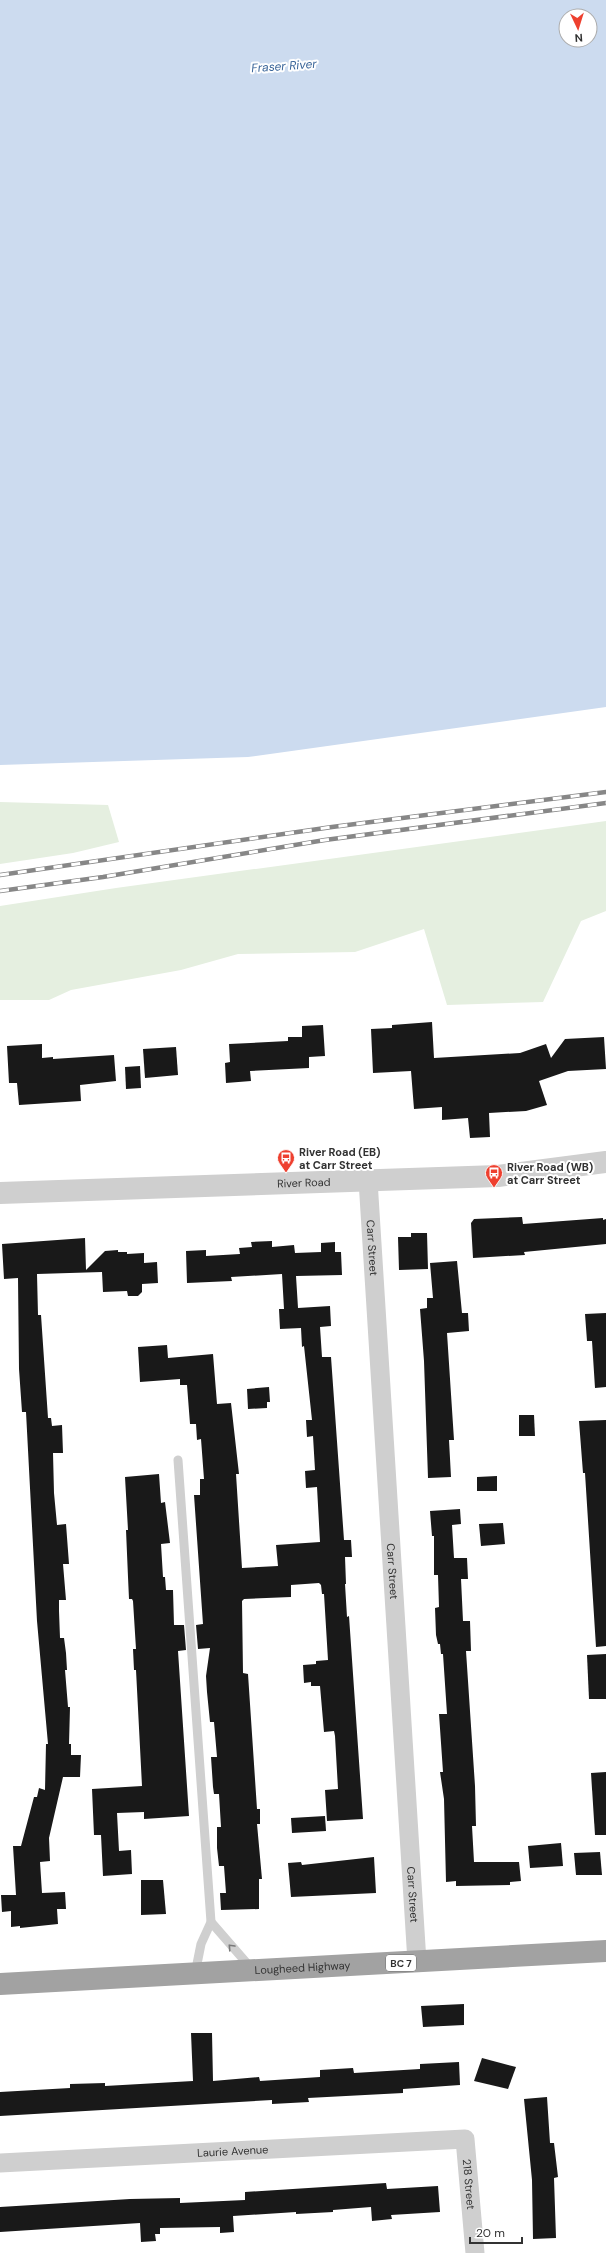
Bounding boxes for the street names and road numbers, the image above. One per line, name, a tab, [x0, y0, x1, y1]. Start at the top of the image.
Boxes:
street label: River Road	[277, 1175, 331, 1191]
street label: Carr Street	[364, 1219, 381, 1276]
street label: Carr Street	[384, 1543, 401, 1600]
street label: Carr Street	[404, 1866, 422, 1923]
road number: BC 7	[386, 1955, 416, 1971]
street label: Lougheed Highway	[254, 1958, 351, 1977]
street label: Laurie Avenue	[197, 2142, 269, 2160]
street label: 218 Street	[460, 2158, 478, 2210]

